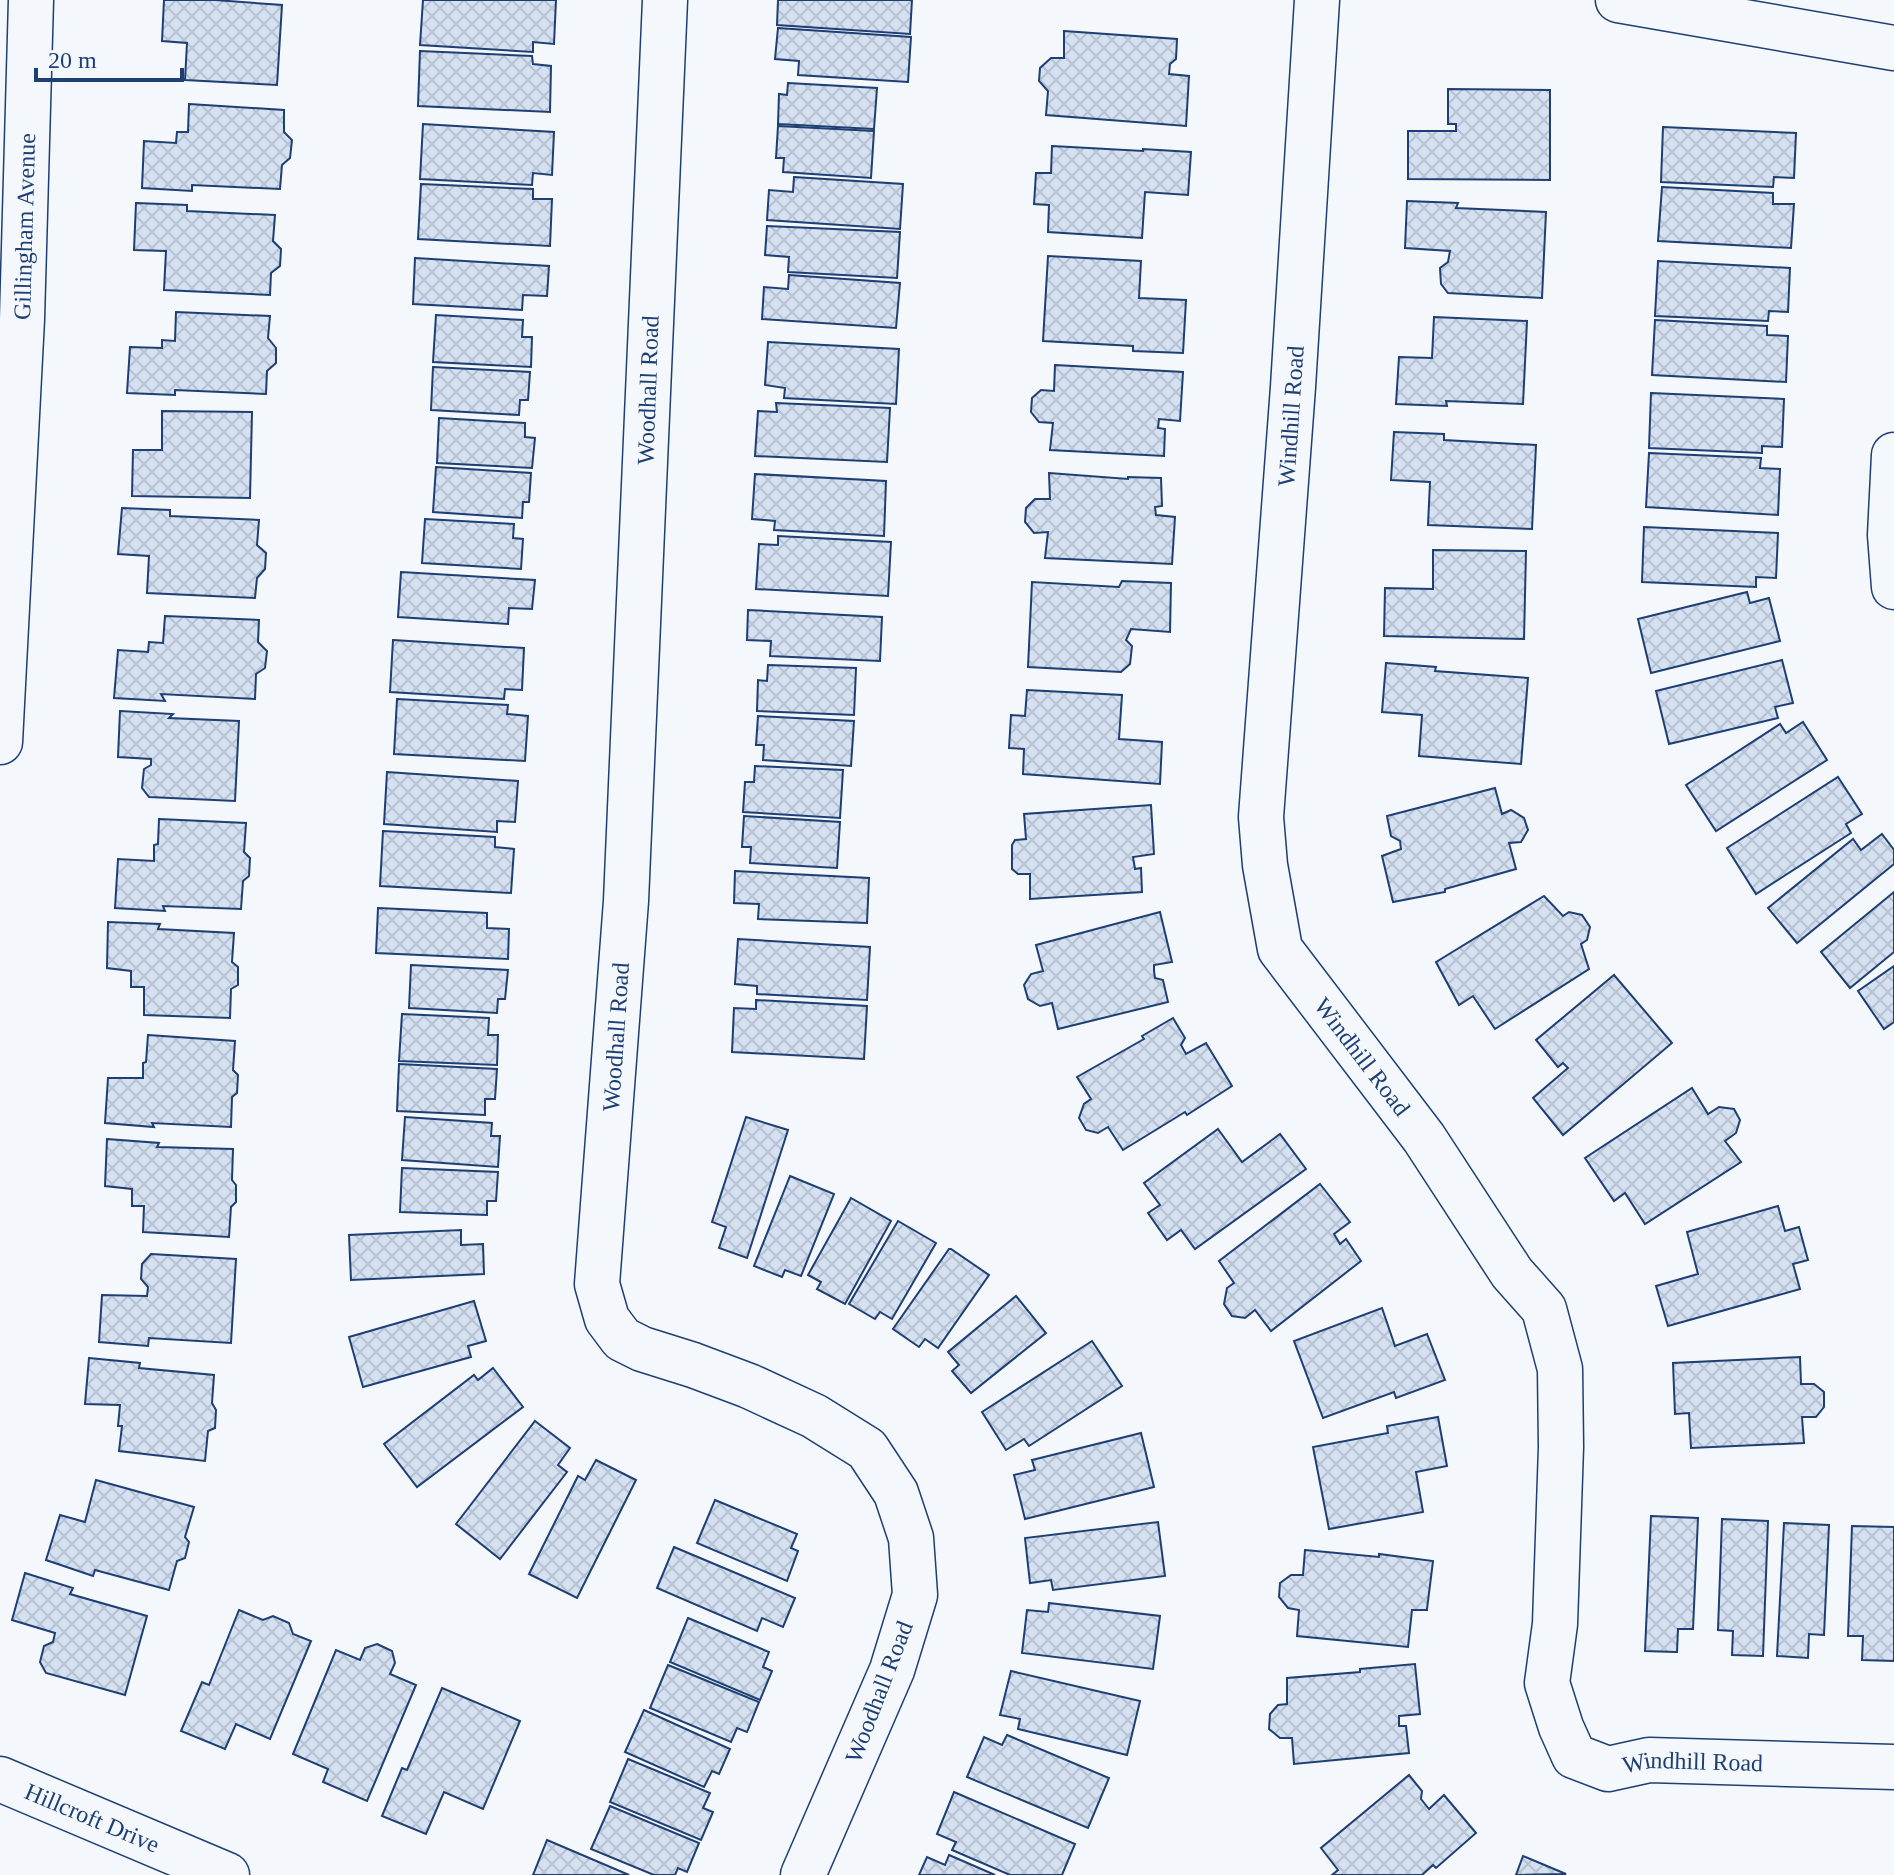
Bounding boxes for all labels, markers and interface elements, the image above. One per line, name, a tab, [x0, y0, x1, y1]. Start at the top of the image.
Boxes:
scale bar	[36, 32, 182, 82]
text: 20 m	[48, 47, 97, 73]
street label: Gillingham Avenue	[9, 133, 40, 320]
street label: Woodhall Road	[632, 315, 664, 465]
street label: Windhill Road	[1273, 345, 1309, 487]
street label: Woodhall Road	[598, 962, 634, 1112]
street label: Windhill Road	[1309, 993, 1415, 1121]
street label: Woodhall Road	[840, 1618, 918, 1766]
street label: Windhill Road	[1620, 1747, 1763, 1778]
street label: Hillcroft Drive	[21, 1778, 163, 1858]

